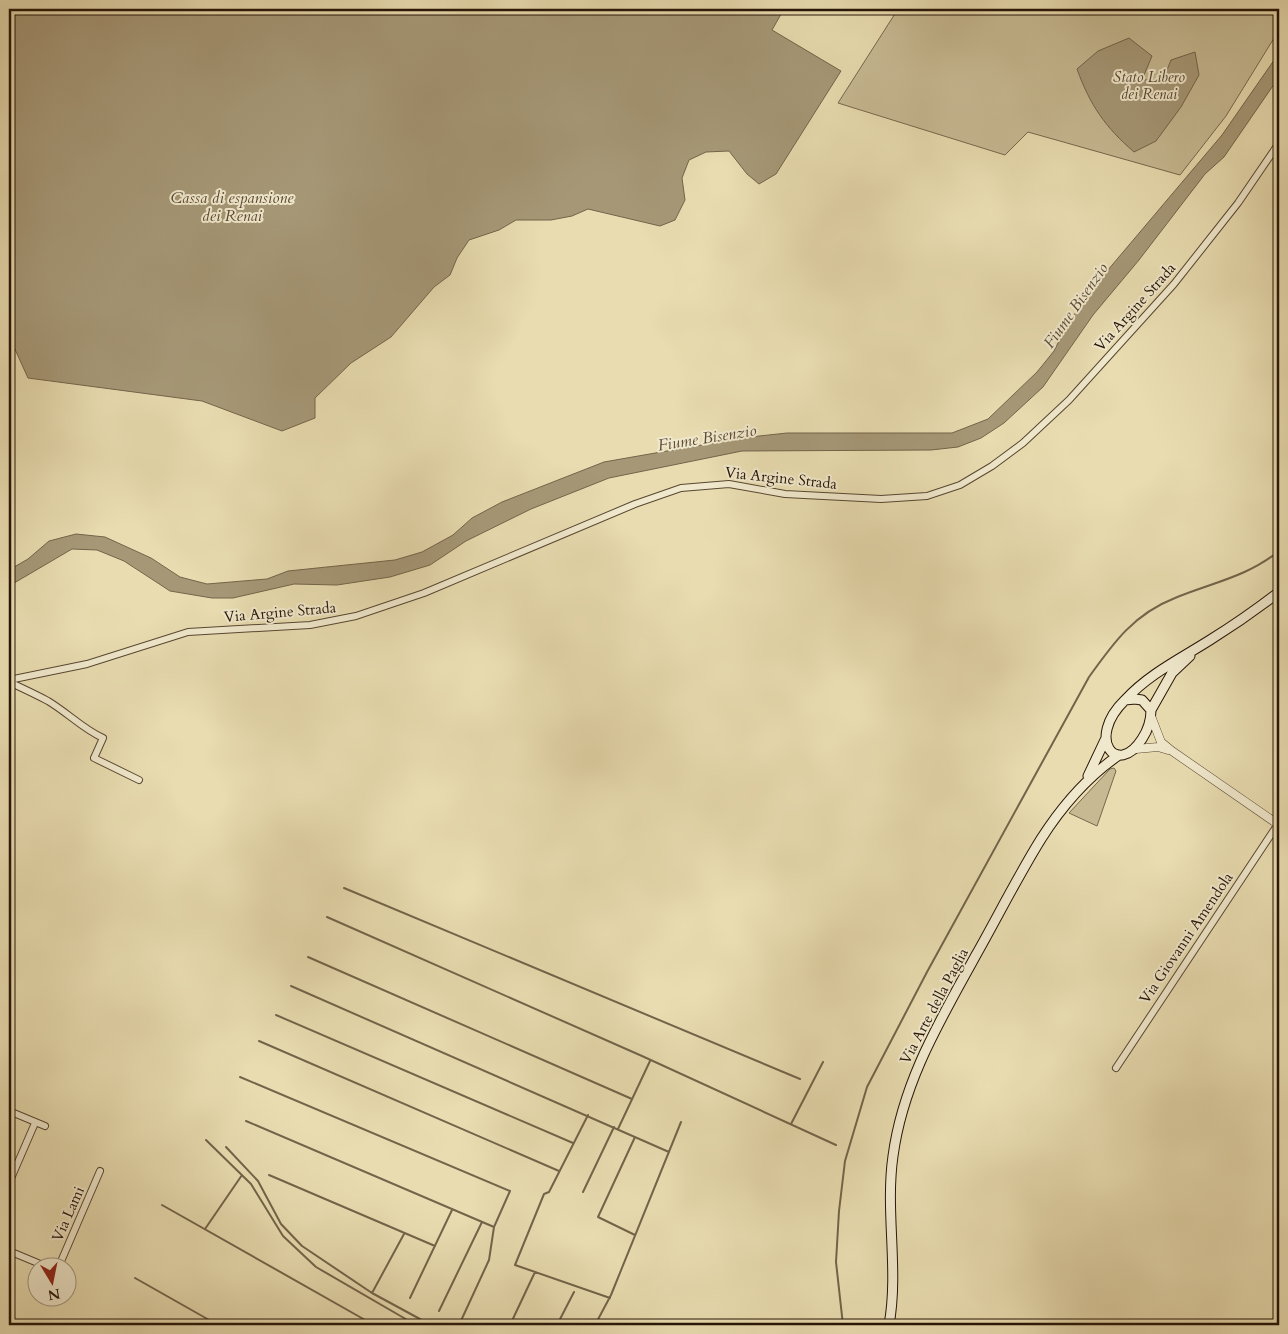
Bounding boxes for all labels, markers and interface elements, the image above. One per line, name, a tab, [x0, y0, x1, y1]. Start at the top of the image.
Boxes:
park label: Stato Libero dei Renai	[1113, 67, 1185, 104]
water label: Cassa di espansione dei Renai	[170, 187, 294, 227]
water label: Fiume Bisenzio	[1038, 258, 1114, 353]
street label: Via Argine Strada	[1090, 258, 1180, 356]
water label: Fiume Bisenzio	[656, 419, 759, 457]
street label: Via Argine Strada	[724, 462, 839, 494]
street label: Via Argine Strada	[223, 597, 337, 627]
street label: Via Giovanni Amendola	[1135, 868, 1238, 1008]
street label: Via Arte della Paglia	[895, 944, 973, 1068]
street label: Via Lami	[47, 1183, 89, 1245]
north arrow	[28, 1256, 78, 1306]
text: N	[47, 1284, 62, 1305]

